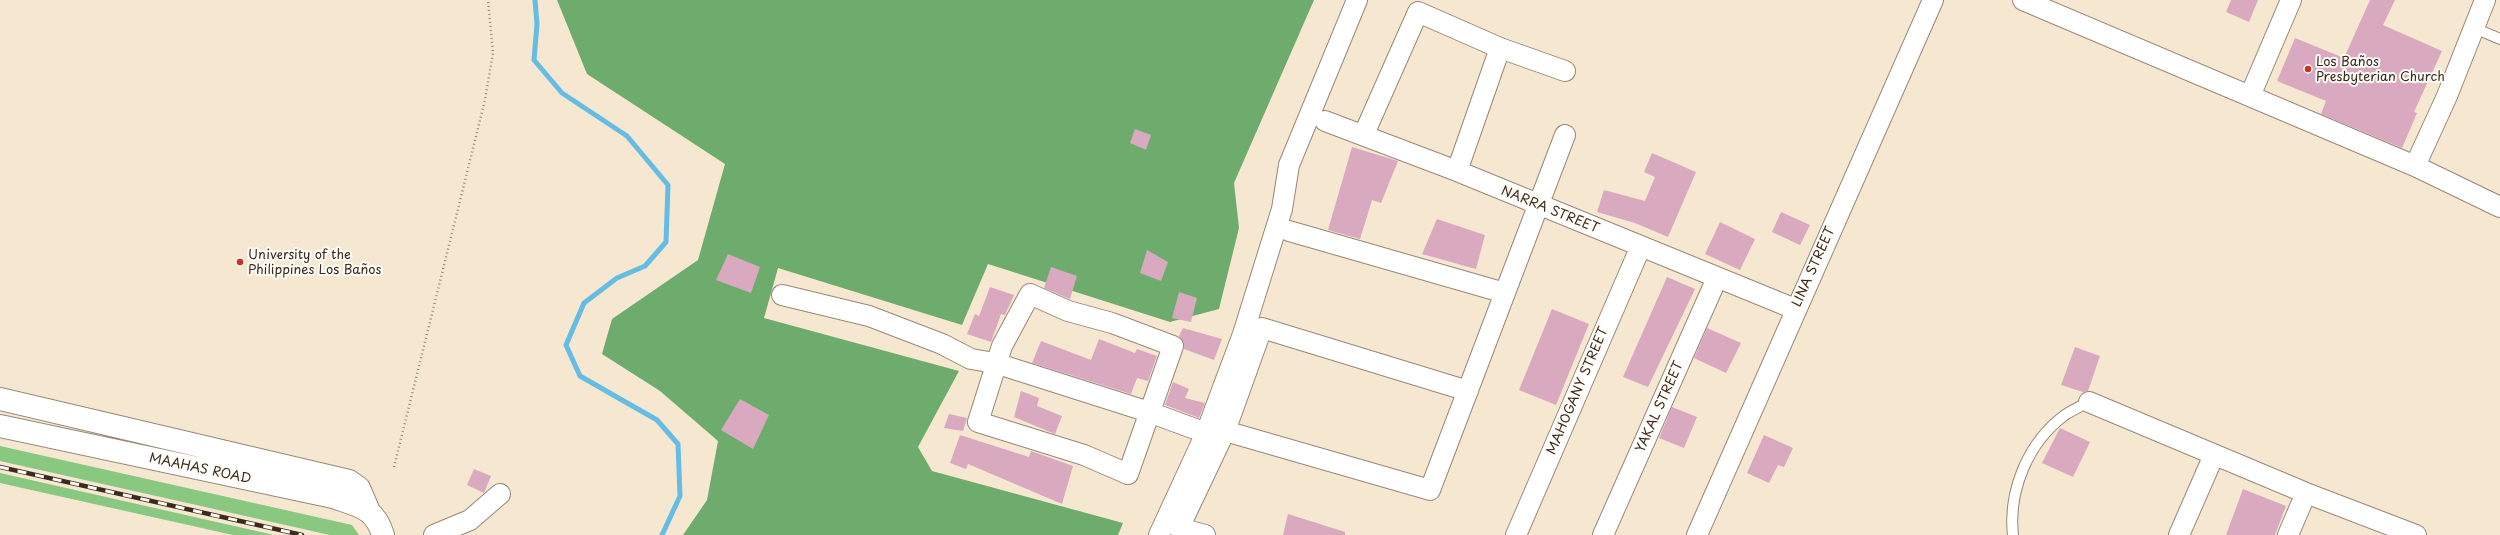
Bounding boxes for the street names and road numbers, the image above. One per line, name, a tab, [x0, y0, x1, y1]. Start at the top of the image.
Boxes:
street label: NARRA STREET	[1499, 183, 1601, 237]
street label: LINA STREET	[1789, 225, 1839, 309]
street label: MAHOGANY STREET	[1544, 325, 1612, 457]
street label: YAKAL STREET	[1633, 359, 1687, 455]
street label: MAAHAS ROAD	[148, 451, 252, 487]

